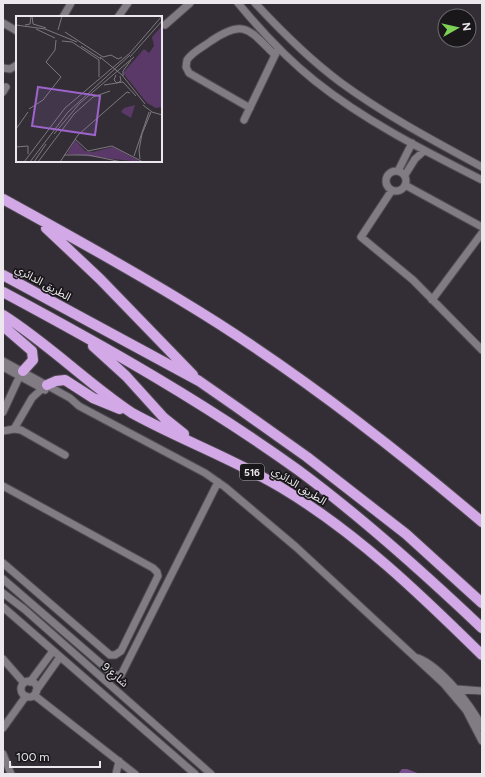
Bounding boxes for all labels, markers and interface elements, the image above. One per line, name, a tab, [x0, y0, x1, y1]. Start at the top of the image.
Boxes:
north arrow	[437, 8, 477, 48]
inset map	[16, 16, 162, 162]
text: N	[459, 22, 473, 32]
street label: الطريق الدائري	[12, 262, 73, 306]
road number: 516	[240, 464, 264, 480]
street label: الطريق الدائري	[268, 464, 329, 510]
street label: شارع 9	[99, 660, 131, 691]
scale bar	[10, 743, 100, 769]
text: 100 m	[16, 750, 50, 764]

